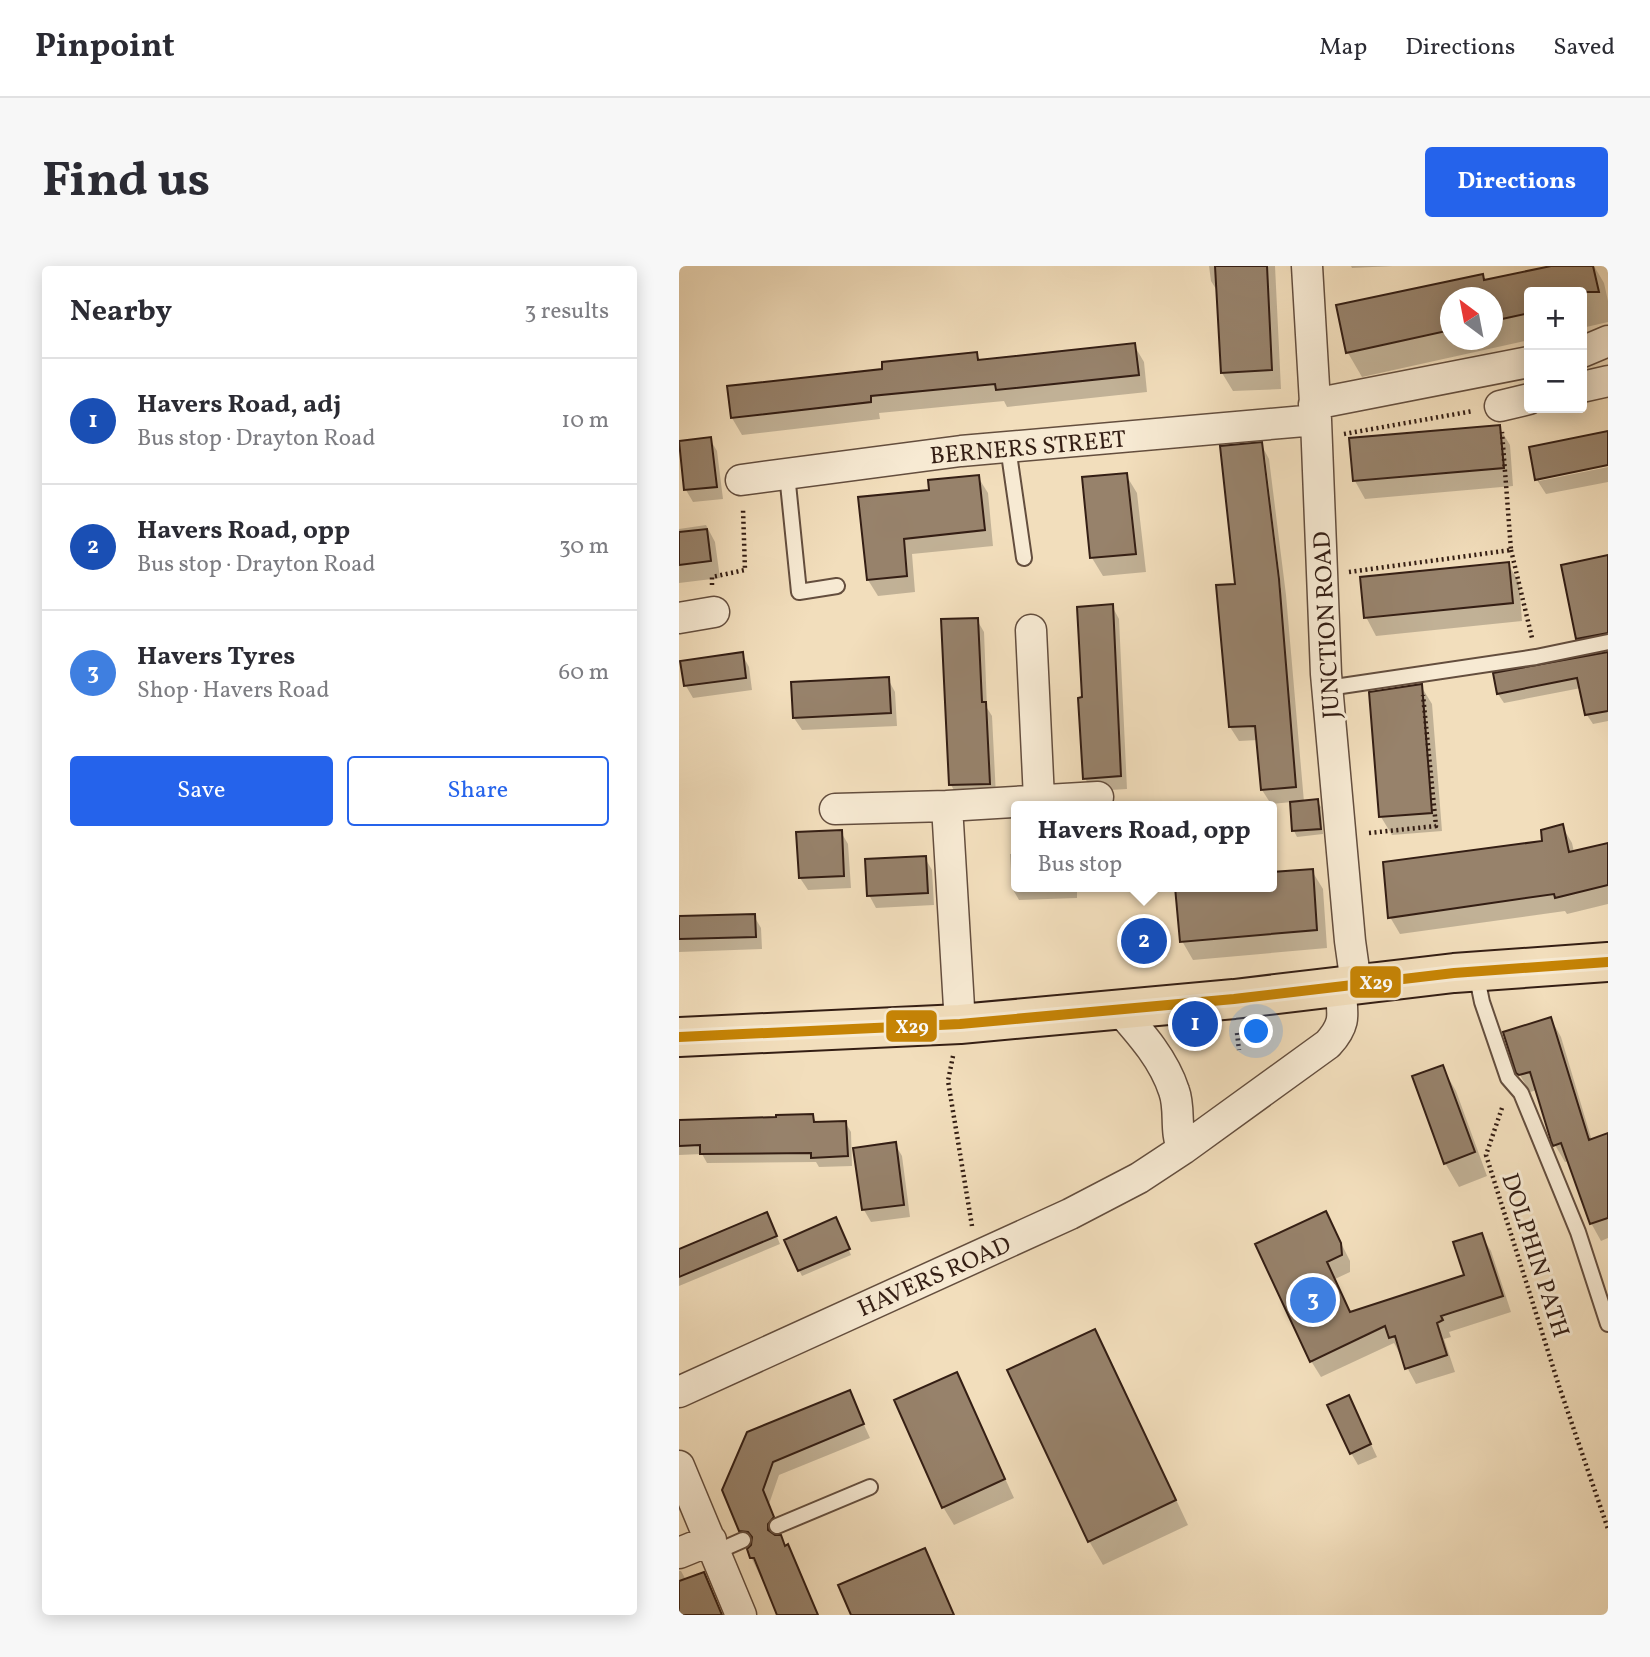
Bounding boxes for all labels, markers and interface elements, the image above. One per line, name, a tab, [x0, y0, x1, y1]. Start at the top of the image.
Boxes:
text: Pinpoint	[35, 25, 175, 71]
text: Map	[1319, 31, 1367, 65]
text: Directions	[1405, 31, 1515, 65]
text: Saved	[1553, 31, 1615, 65]
button: Directions	[1425, 147, 1608, 217]
text: Find us	[42, 148, 210, 217]
north arrow	[1440, 287, 1503, 350]
map controls	[1524, 287, 1587, 413]
button: +	[1524, 287, 1587, 350]
text: Nearby	[70, 291, 172, 333]
text: 3 results	[524, 296, 609, 328]
button: −	[1524, 350, 1587, 413]
text: Havers Road, adj	[137, 387, 341, 423]
text: 1	[88, 405, 98, 437]
text: 10 m	[561, 405, 609, 437]
text: Bus stop · Drayton Road	[137, 423, 376, 455]
street label: BERNERS STREET	[929, 423, 1128, 475]
text: Havers Road, opp	[137, 513, 350, 549]
street label: JUNCTION ROAD	[1306, 530, 1350, 719]
text: 2	[87, 531, 99, 563]
text: 30 m	[559, 531, 609, 563]
text: Bus stop · Drayton Road	[137, 549, 376, 581]
text: Havers Tyres	[137, 639, 295, 675]
text: 3	[87, 657, 99, 689]
text: 60 m	[559, 657, 609, 689]
text: Shop · Havers Road	[137, 675, 329, 707]
button: Save	[70, 756, 333, 826]
button: Share	[347, 756, 609, 826]
popup	[1011, 801, 1277, 892]
text: Havers Road, opp	[1037, 813, 1251, 849]
text: Bus stop	[1037, 849, 1122, 881]
pin: 2	[1121, 915, 1167, 967]
line badge: X29	[1349, 965, 1402, 999]
text: X29	[1359, 971, 1393, 997]
pin: 1	[1172, 998, 1218, 1050]
line badge: X29	[885, 1009, 938, 1043]
your location	[1239, 1014, 1273, 1048]
text: X29	[895, 1015, 929, 1041]
street label: DOLPHIN PATH	[1491, 1169, 1577, 1342]
street label: HAVERS ROAD	[853, 1229, 1017, 1327]
pin: 3	[1290, 1274, 1336, 1326]

